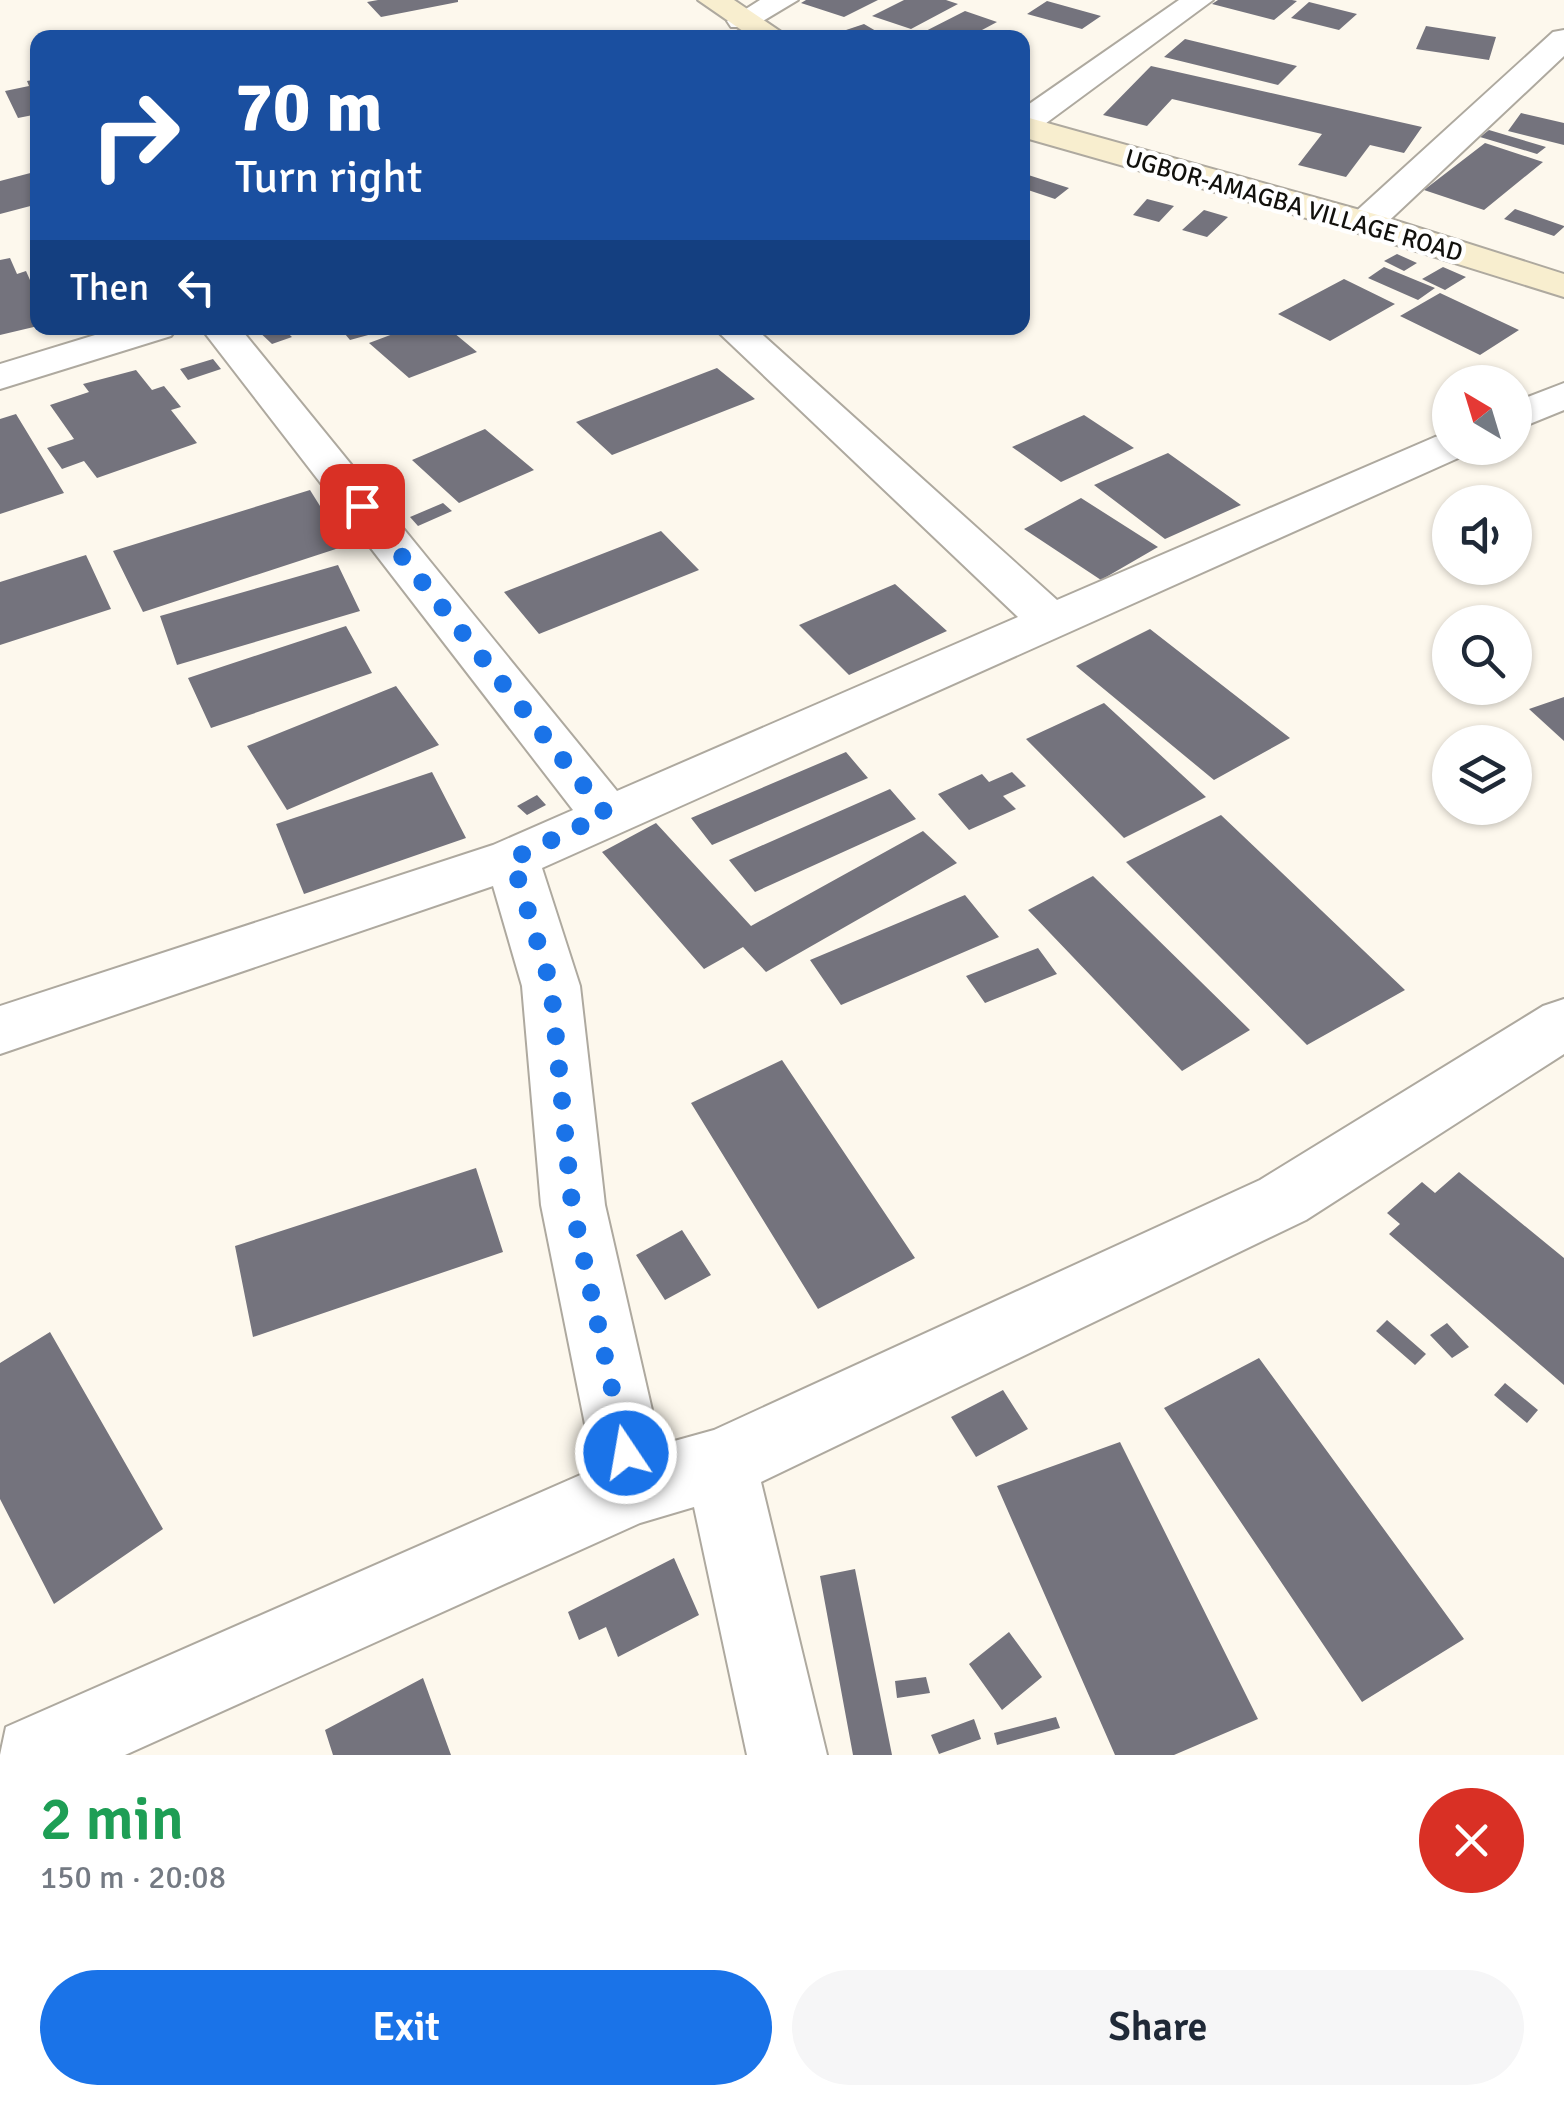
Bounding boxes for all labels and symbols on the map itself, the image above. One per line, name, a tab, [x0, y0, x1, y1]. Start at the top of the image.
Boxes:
street label: UGBOR-AMAGBA VILLAGE ROAD	[1121, 142, 1467, 268]
north arrow	[1432, 365, 1532, 465]
pin	[320, 464, 405, 549]
position arrow	[574, 1401, 678, 1505]

